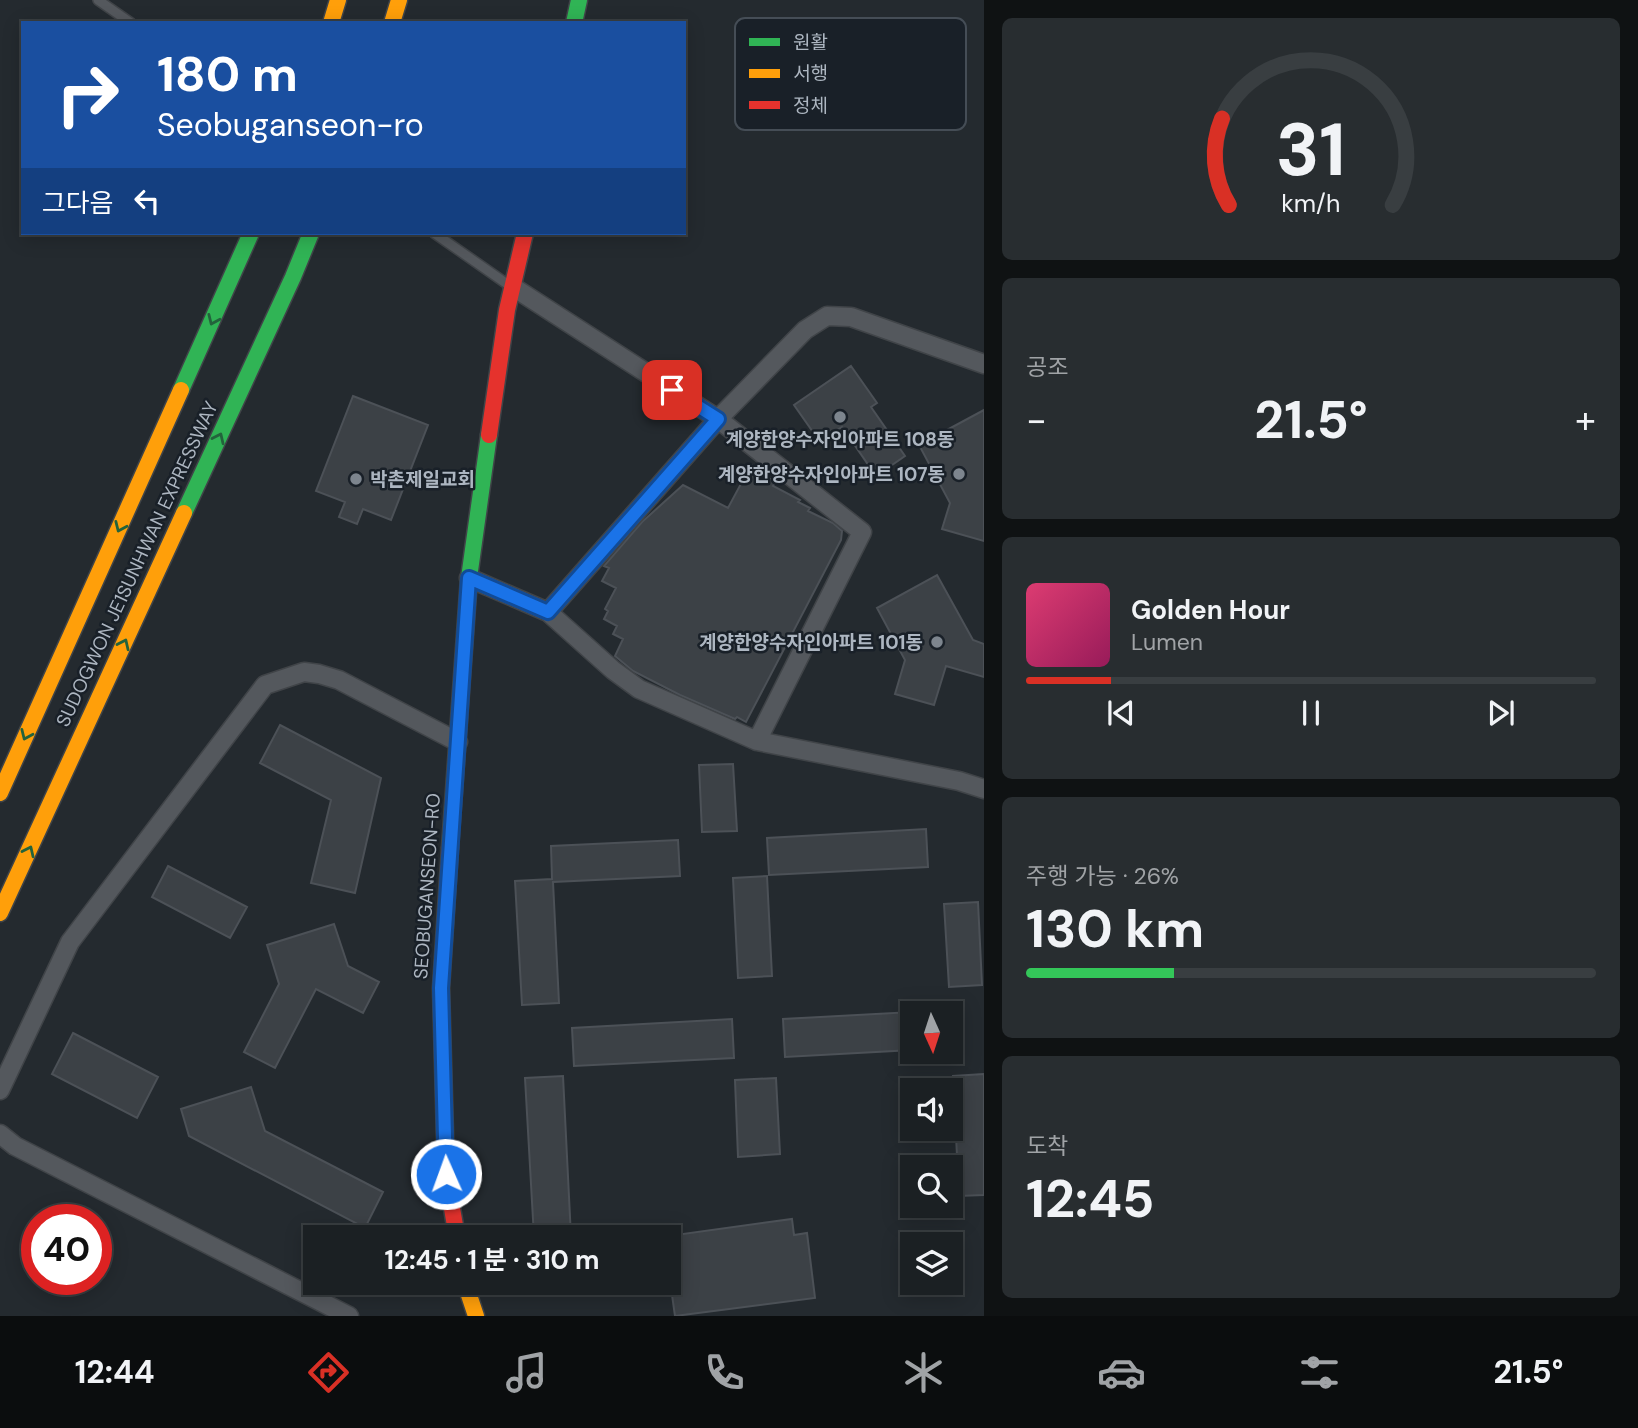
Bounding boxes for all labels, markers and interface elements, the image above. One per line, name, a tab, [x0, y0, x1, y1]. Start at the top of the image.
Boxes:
legend	[735, 18, 966, 130]
text: 원활	[793, 30, 828, 55]
text: 180 m	[157, 42, 298, 106]
icon: right	[42, 49, 133, 140]
text: 서행	[793, 61, 828, 86]
text: 정체	[793, 93, 828, 118]
text: 31	[1276, 103, 1346, 198]
text: Seobuganseon-ro	[157, 104, 424, 146]
icon: left	[128, 182, 166, 220]
text: 그다음	[42, 186, 114, 220]
text: km/h	[1281, 187, 1341, 220]
one-way arrow	[207, 313, 221, 325]
text: 공조	[1026, 352, 1068, 382]
pin	[642, 360, 702, 420]
icon: arrive	[653, 371, 691, 409]
text: 21.5°	[1254, 386, 1368, 454]
text: −	[1026, 395, 1047, 445]
text: +	[1575, 395, 1596, 445]
street label: SUDOGWON JE1SUNHWAN EXPRESSWAY	[50, 397, 224, 731]
marker: 계양한양수자인아파트 108동	[832, 409, 848, 425]
place label: 계양한양수자인아파트 108동	[725, 427, 955, 452]
one-way arrow	[210, 432, 224, 445]
place label: 계양한양수자인아파트 107동	[718, 462, 945, 487]
marker: 계양한양수자인아파트 107동	[951, 466, 967, 482]
place label: 박촌제일교회	[370, 467, 475, 492]
marker: 박촌제일교회	[348, 471, 364, 487]
one-way arrow	[114, 520, 128, 533]
text: Golden Hour	[1131, 593, 1290, 627]
text: Lumen	[1131, 627, 1203, 657]
place label: 계양한양수자인아파트 101동	[699, 630, 923, 655]
marker: 계양한양수자인아파트 101동	[929, 634, 945, 650]
one-way arrow	[115, 639, 129, 651]
icon: previous	[1102, 694, 1140, 732]
icon: pause	[1292, 694, 1330, 732]
icon: next	[1482, 694, 1520, 732]
one-way arrow	[20, 728, 34, 740]
street label: SEOBUGANSEON-RO	[408, 792, 446, 980]
one-way arrow	[20, 846, 34, 858]
text: 주행 가능 · 26%	[1026, 861, 1179, 891]
text: 130 km	[1026, 895, 1204, 963]
north arrow	[900, 1001, 962, 1064]
map controls	[900, 1001, 963, 1295]
button: sound	[900, 1078, 963, 1141]
text: 도착	[1026, 1131, 1068, 1161]
position arrow	[409, 1137, 483, 1211]
button: search	[900, 1155, 963, 1218]
text: 12:45	[1026, 1165, 1154, 1233]
speed limit sign: 40	[21, 1204, 112, 1295]
button: layers	[900, 1232, 963, 1295]
text: 12:45 · 1 분 · 310 m	[384, 1243, 600, 1277]
icon: directions	[304, 1348, 353, 1397]
icon: music	[502, 1348, 551, 1397]
icon: phone	[700, 1348, 749, 1397]
icon: climate	[899, 1348, 948, 1397]
icon: car	[1097, 1348, 1146, 1397]
icon: filters	[1295, 1348, 1344, 1397]
text: 12:44	[75, 1351, 154, 1393]
text: 21.5°	[1494, 1351, 1563, 1393]

